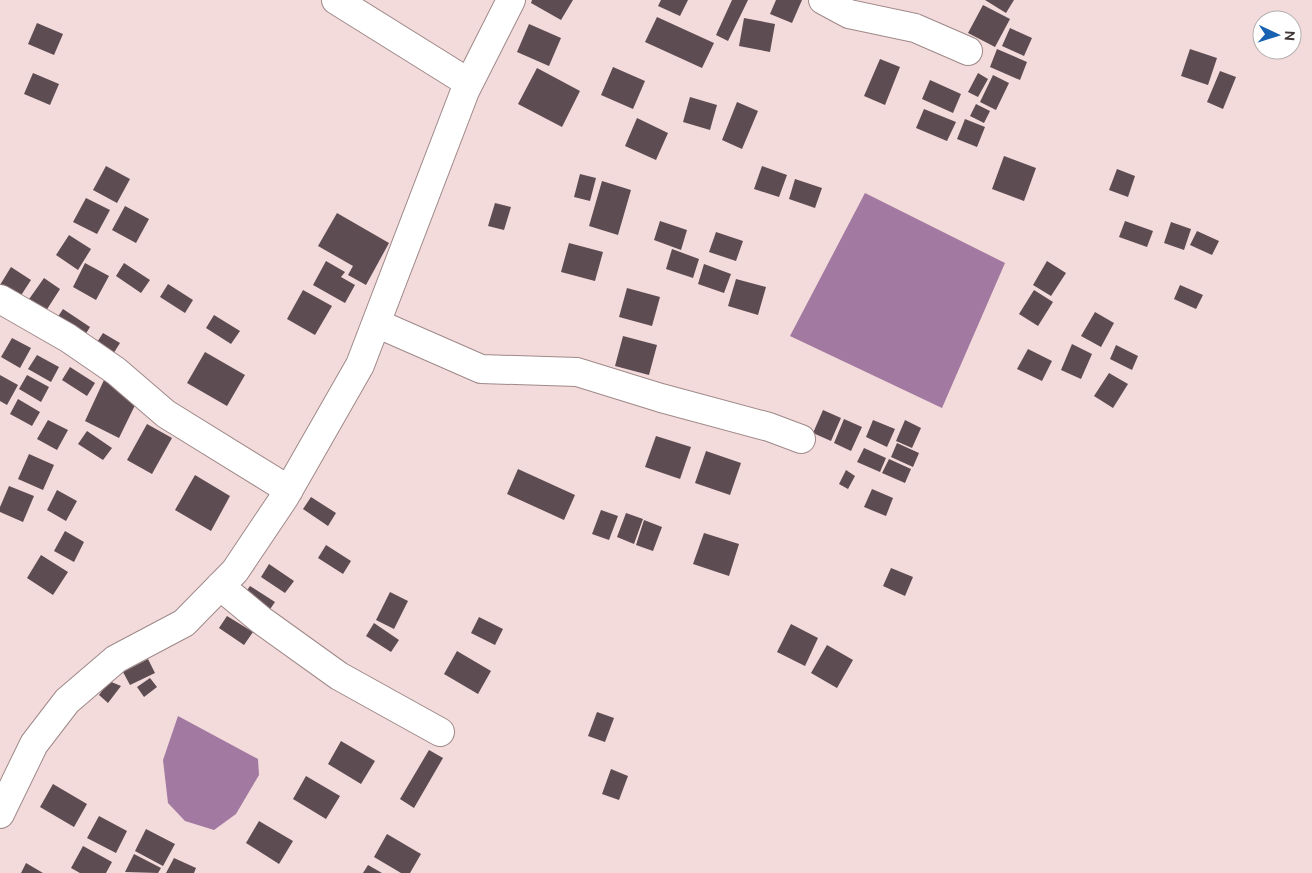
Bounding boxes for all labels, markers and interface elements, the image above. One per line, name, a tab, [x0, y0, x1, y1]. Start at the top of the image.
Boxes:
north arrow	[1252, 10, 1302, 60]
text: N	[1282, 30, 1298, 42]

